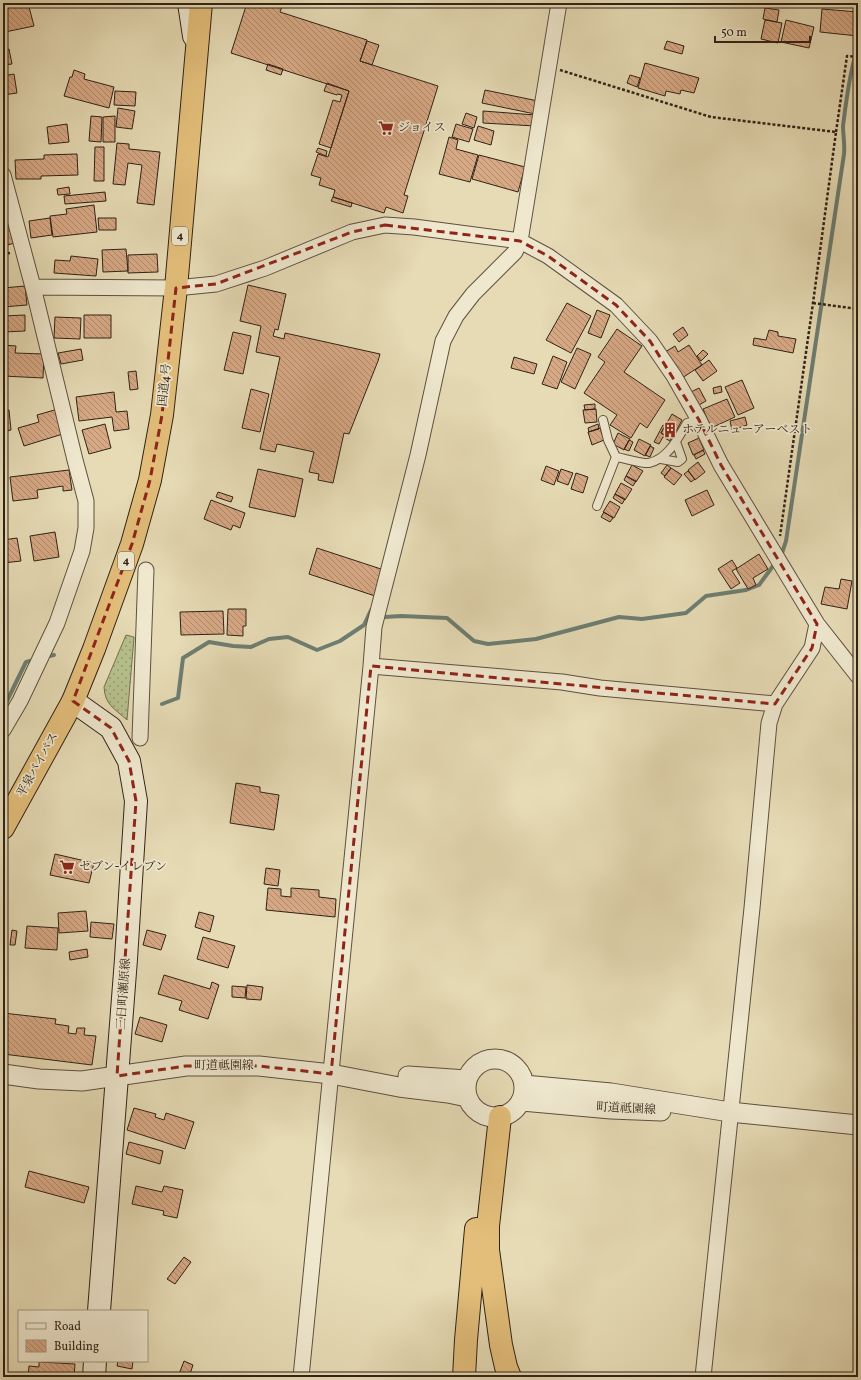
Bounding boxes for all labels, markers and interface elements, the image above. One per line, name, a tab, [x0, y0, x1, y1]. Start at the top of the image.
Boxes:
scale bar	[715, 18, 810, 44]
text: 50 m	[721, 25, 747, 41]
supermarket icon: ジョイス	[377, 119, 395, 137]
place label: ジョイス	[398, 120, 446, 136]
road number: 4	[172, 227, 188, 245]
street label: 国道4号	[155, 363, 175, 407]
building icon: ホテルニューアーベスト	[661, 421, 679, 439]
place label: ホテルニューアーベスト	[682, 422, 812, 438]
road number: 4	[118, 552, 134, 570]
street label: 平泉バイパス	[14, 730, 62, 800]
supermarket icon: セブン-イレブン	[58, 858, 76, 876]
place label: セブン-イレブン	[79, 859, 167, 875]
street label: 三日町瀬原線	[114, 958, 134, 1030]
street label: 町道祗園線	[194, 1058, 254, 1074]
street label: 町道祗園線	[596, 1099, 656, 1119]
legend	[18, 1310, 148, 1362]
text: Road	[54, 1319, 81, 1335]
text: Building	[54, 1339, 99, 1355]

